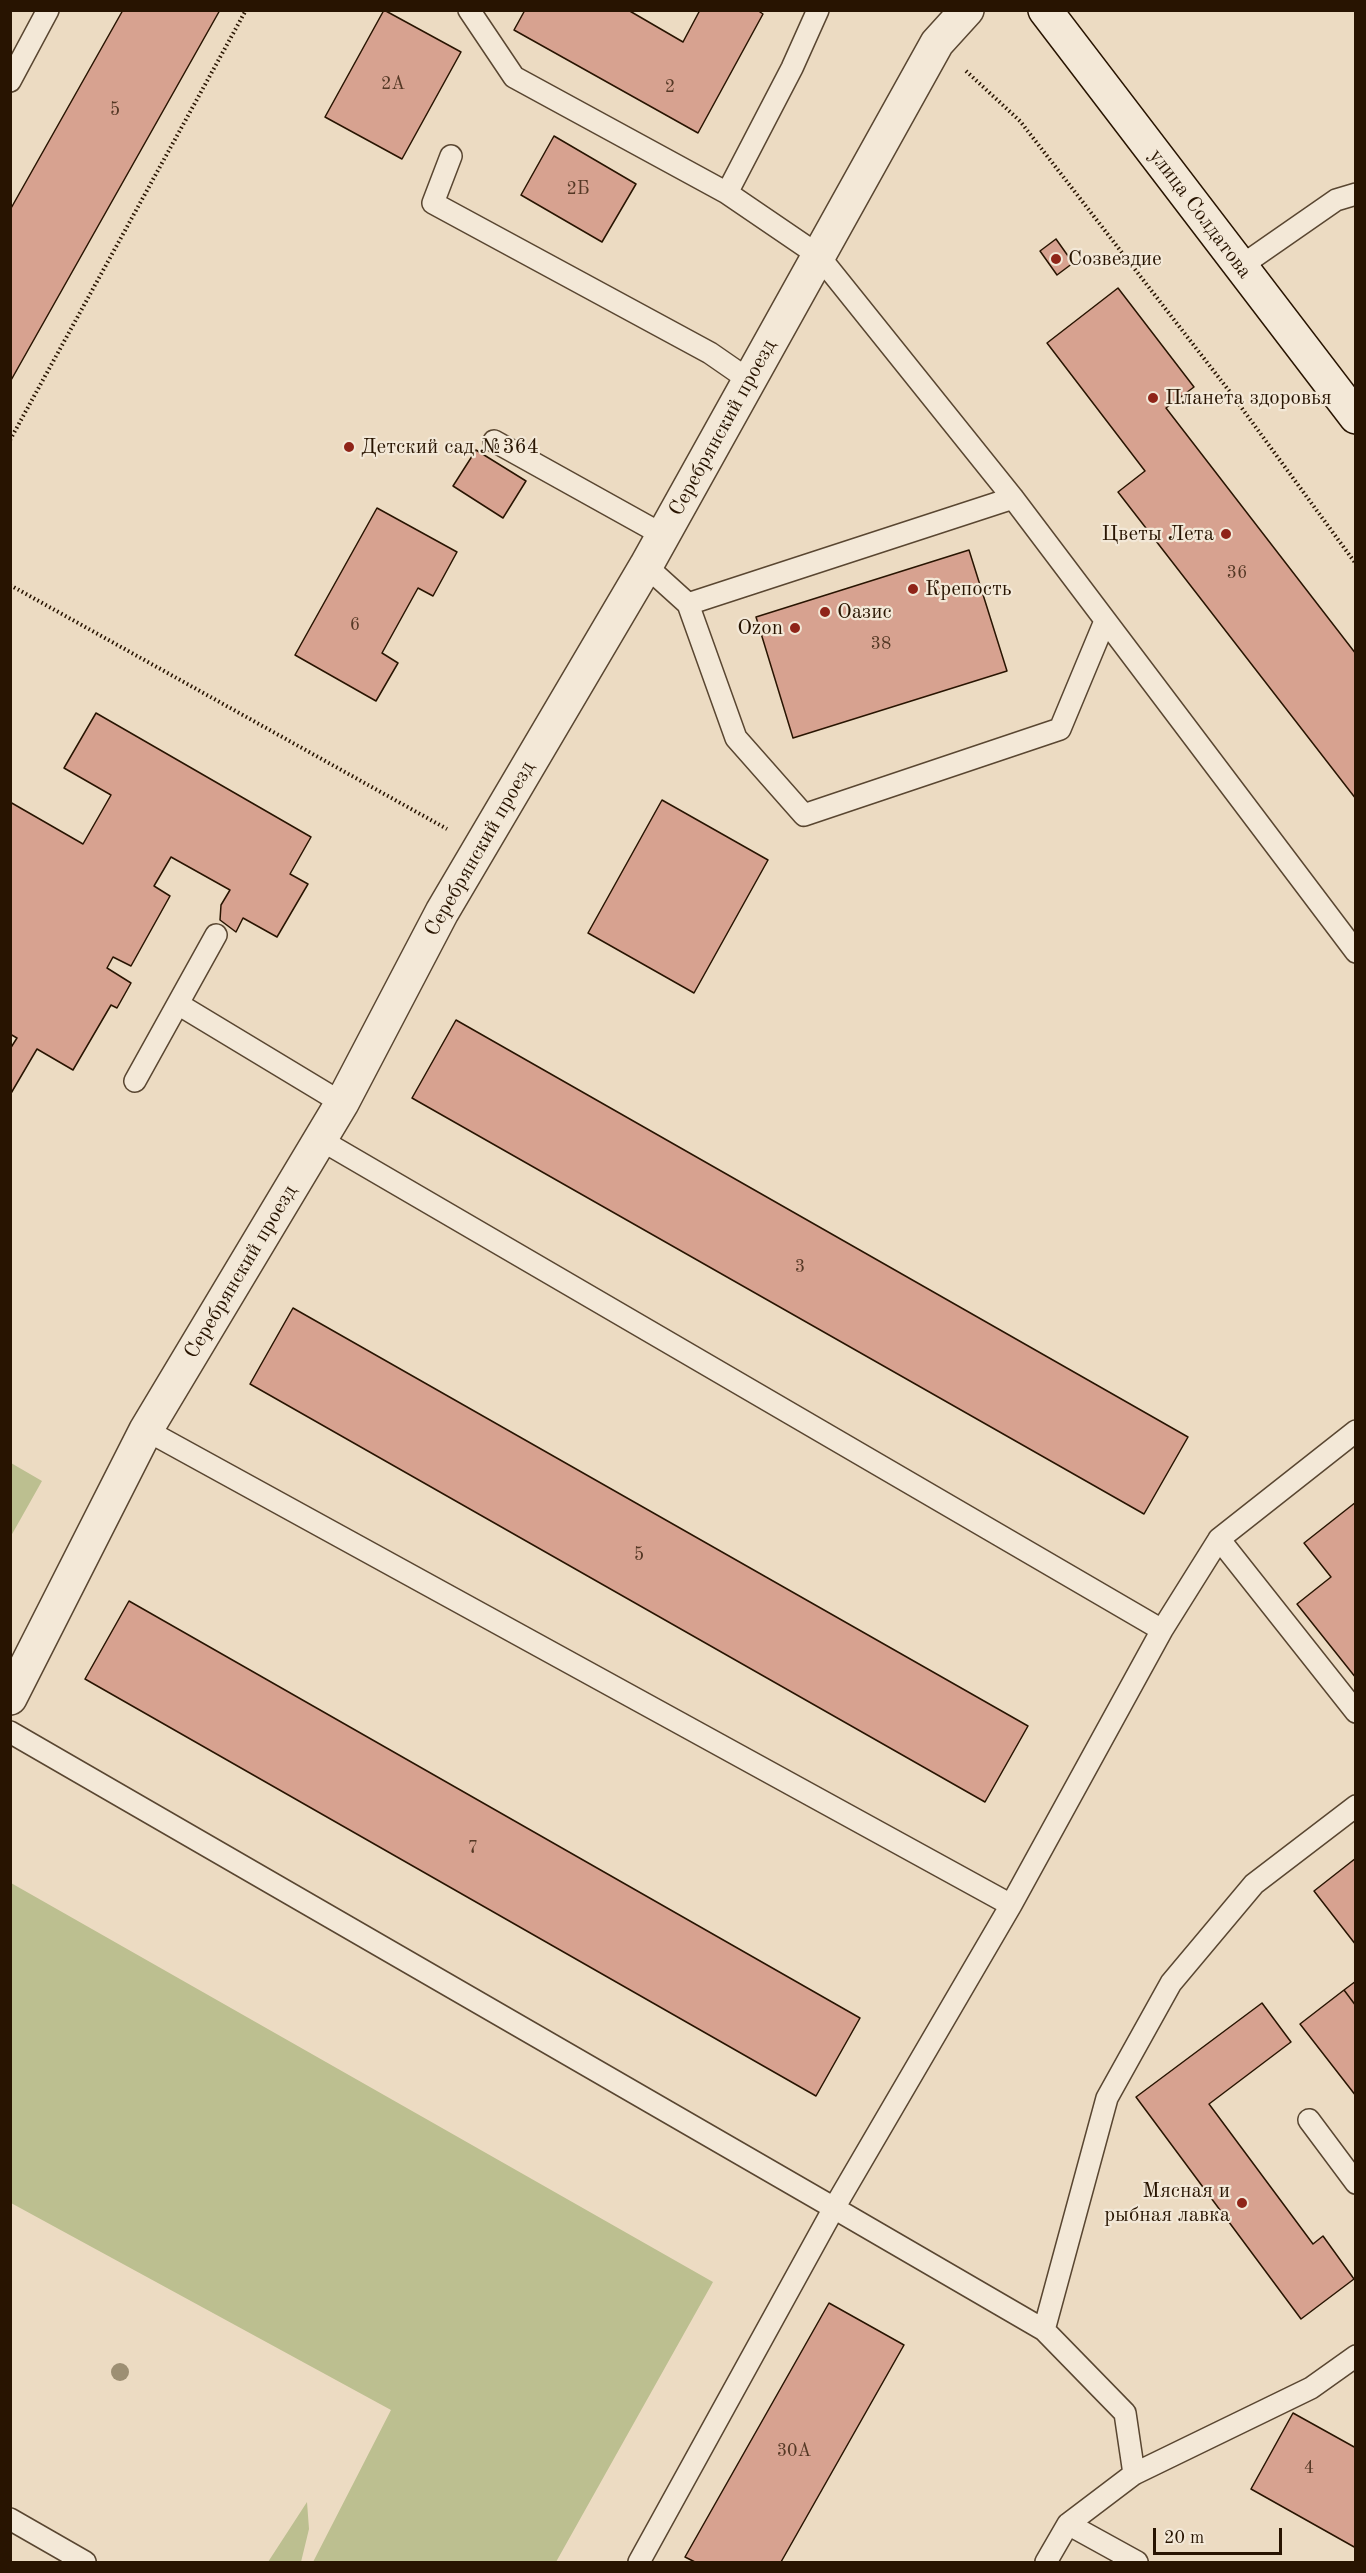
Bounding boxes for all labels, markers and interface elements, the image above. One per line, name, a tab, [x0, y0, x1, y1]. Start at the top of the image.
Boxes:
house number: 2А	[381, 73, 405, 95]
house number: 2	[665, 76, 675, 98]
house number: 5	[110, 99, 120, 121]
street label: улица Солдатова	[1143, 144, 1257, 284]
house number: 2Б	[566, 178, 590, 200]
place label: Созвездие	[1068, 246, 1162, 272]
marker: Созвездие	[1049, 252, 1063, 266]
street label: Серебрянский проезд	[664, 335, 782, 521]
place label: Планета здоровья	[1165, 385, 1332, 411]
marker: Планета здоровья	[1146, 391, 1160, 405]
place label: Детский сад №364	[361, 434, 539, 460]
marker: Детский сад №364	[342, 440, 356, 454]
place label: Цветы Лета	[1102, 521, 1214, 547]
marker: Цветы Лета	[1219, 527, 1233, 541]
house number: 36	[1227, 562, 1247, 584]
place label: Крепость	[925, 576, 1012, 602]
marker: Крепость	[906, 582, 920, 596]
place label: Оазис	[837, 599, 892, 625]
marker: Оазис	[818, 605, 832, 619]
house number: 6	[350, 614, 360, 636]
place label: Ozon	[737, 615, 783, 641]
marker: Ozon	[788, 621, 802, 635]
house number: 38	[871, 633, 891, 655]
street label: Серебрянский проезд	[420, 757, 540, 941]
street label: Серебрянский проезд	[179, 1181, 303, 1363]
house number: 3	[795, 1256, 805, 1278]
house number: 5	[634, 1544, 644, 1566]
house number: 7	[468, 1837, 478, 1859]
place label: Мясная и рыбная лавка	[1104, 2178, 1230, 2228]
marker: Мясная и рыбная лавка	[1235, 2196, 1249, 2210]
house number: 30А	[777, 2440, 811, 2462]
house number: 4	[1304, 2457, 1314, 2479]
scale bar	[1156, 2516, 1285, 2554]
text: 20 m	[1164, 2529, 1204, 2547]

